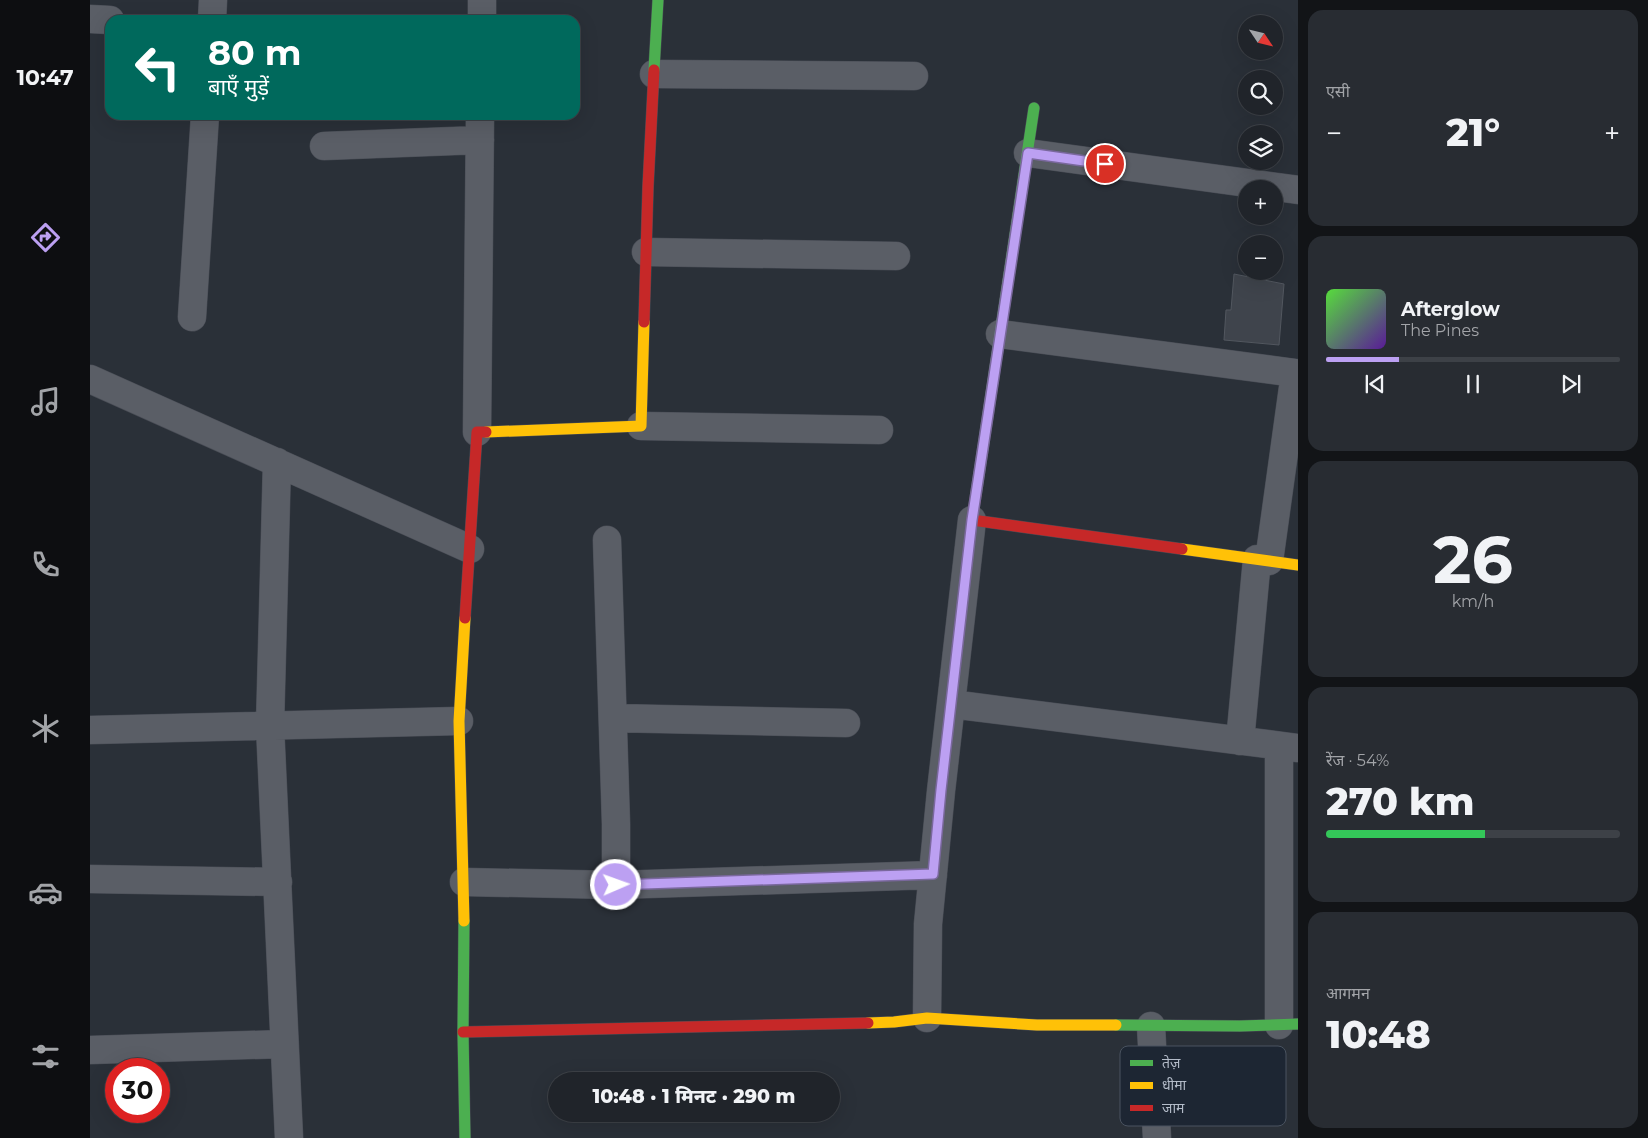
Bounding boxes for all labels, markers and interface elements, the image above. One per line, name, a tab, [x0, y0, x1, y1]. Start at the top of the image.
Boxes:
north arrow	[1238, 15, 1282, 60]
map controls	[1238, 15, 1283, 280]
text: 80 m	[208, 31, 302, 74]
icon: left	[125, 35, 190, 100]
text: 10:47	[16, 64, 74, 91]
button: search	[1238, 70, 1283, 115]
text: बाएँ मुड़ें	[208, 74, 269, 101]
text: एसी	[1326, 82, 1350, 101]
text: 21°	[1446, 109, 1500, 156]
text: −	[1326, 116, 1342, 150]
text: +	[1604, 116, 1620, 150]
button: layers	[1238, 125, 1283, 170]
pin	[1084, 143, 1126, 185]
icon: arrive	[1091, 150, 1119, 178]
button: +	[1238, 180, 1283, 225]
icon: directions	[28, 220, 63, 255]
button: −	[1238, 235, 1283, 280]
text: Afterglow	[1401, 298, 1500, 321]
text: The Pines	[1401, 321, 1479, 340]
icon: previous	[1361, 370, 1389, 398]
icon: pause	[1459, 370, 1487, 398]
icon: next	[1557, 370, 1585, 398]
icon: music	[28, 384, 63, 419]
text: 26	[1433, 520, 1513, 599]
icon: phone	[28, 547, 63, 582]
text: km/h	[1452, 592, 1494, 611]
icon: climate	[28, 711, 63, 746]
text: रेंज · 54%	[1326, 751, 1389, 770]
text: 270 km	[1326, 778, 1474, 825]
position arrow	[589, 858, 641, 910]
icon: car	[28, 875, 63, 910]
text: आगमन	[1326, 984, 1370, 1003]
text: 10:48	[1326, 1011, 1431, 1058]
icon: filters	[28, 1039, 63, 1074]
legend	[1120, 1046, 1286, 1126]
text: तेज़	[1162, 1054, 1181, 1072]
speed limit sign: 30	[105, 1058, 170, 1123]
text: धीमा	[1162, 1076, 1187, 1094]
text: 10:48 · 1 मिनट · 290 m	[593, 1085, 795, 1108]
text: जाम	[1162, 1099, 1185, 1117]

